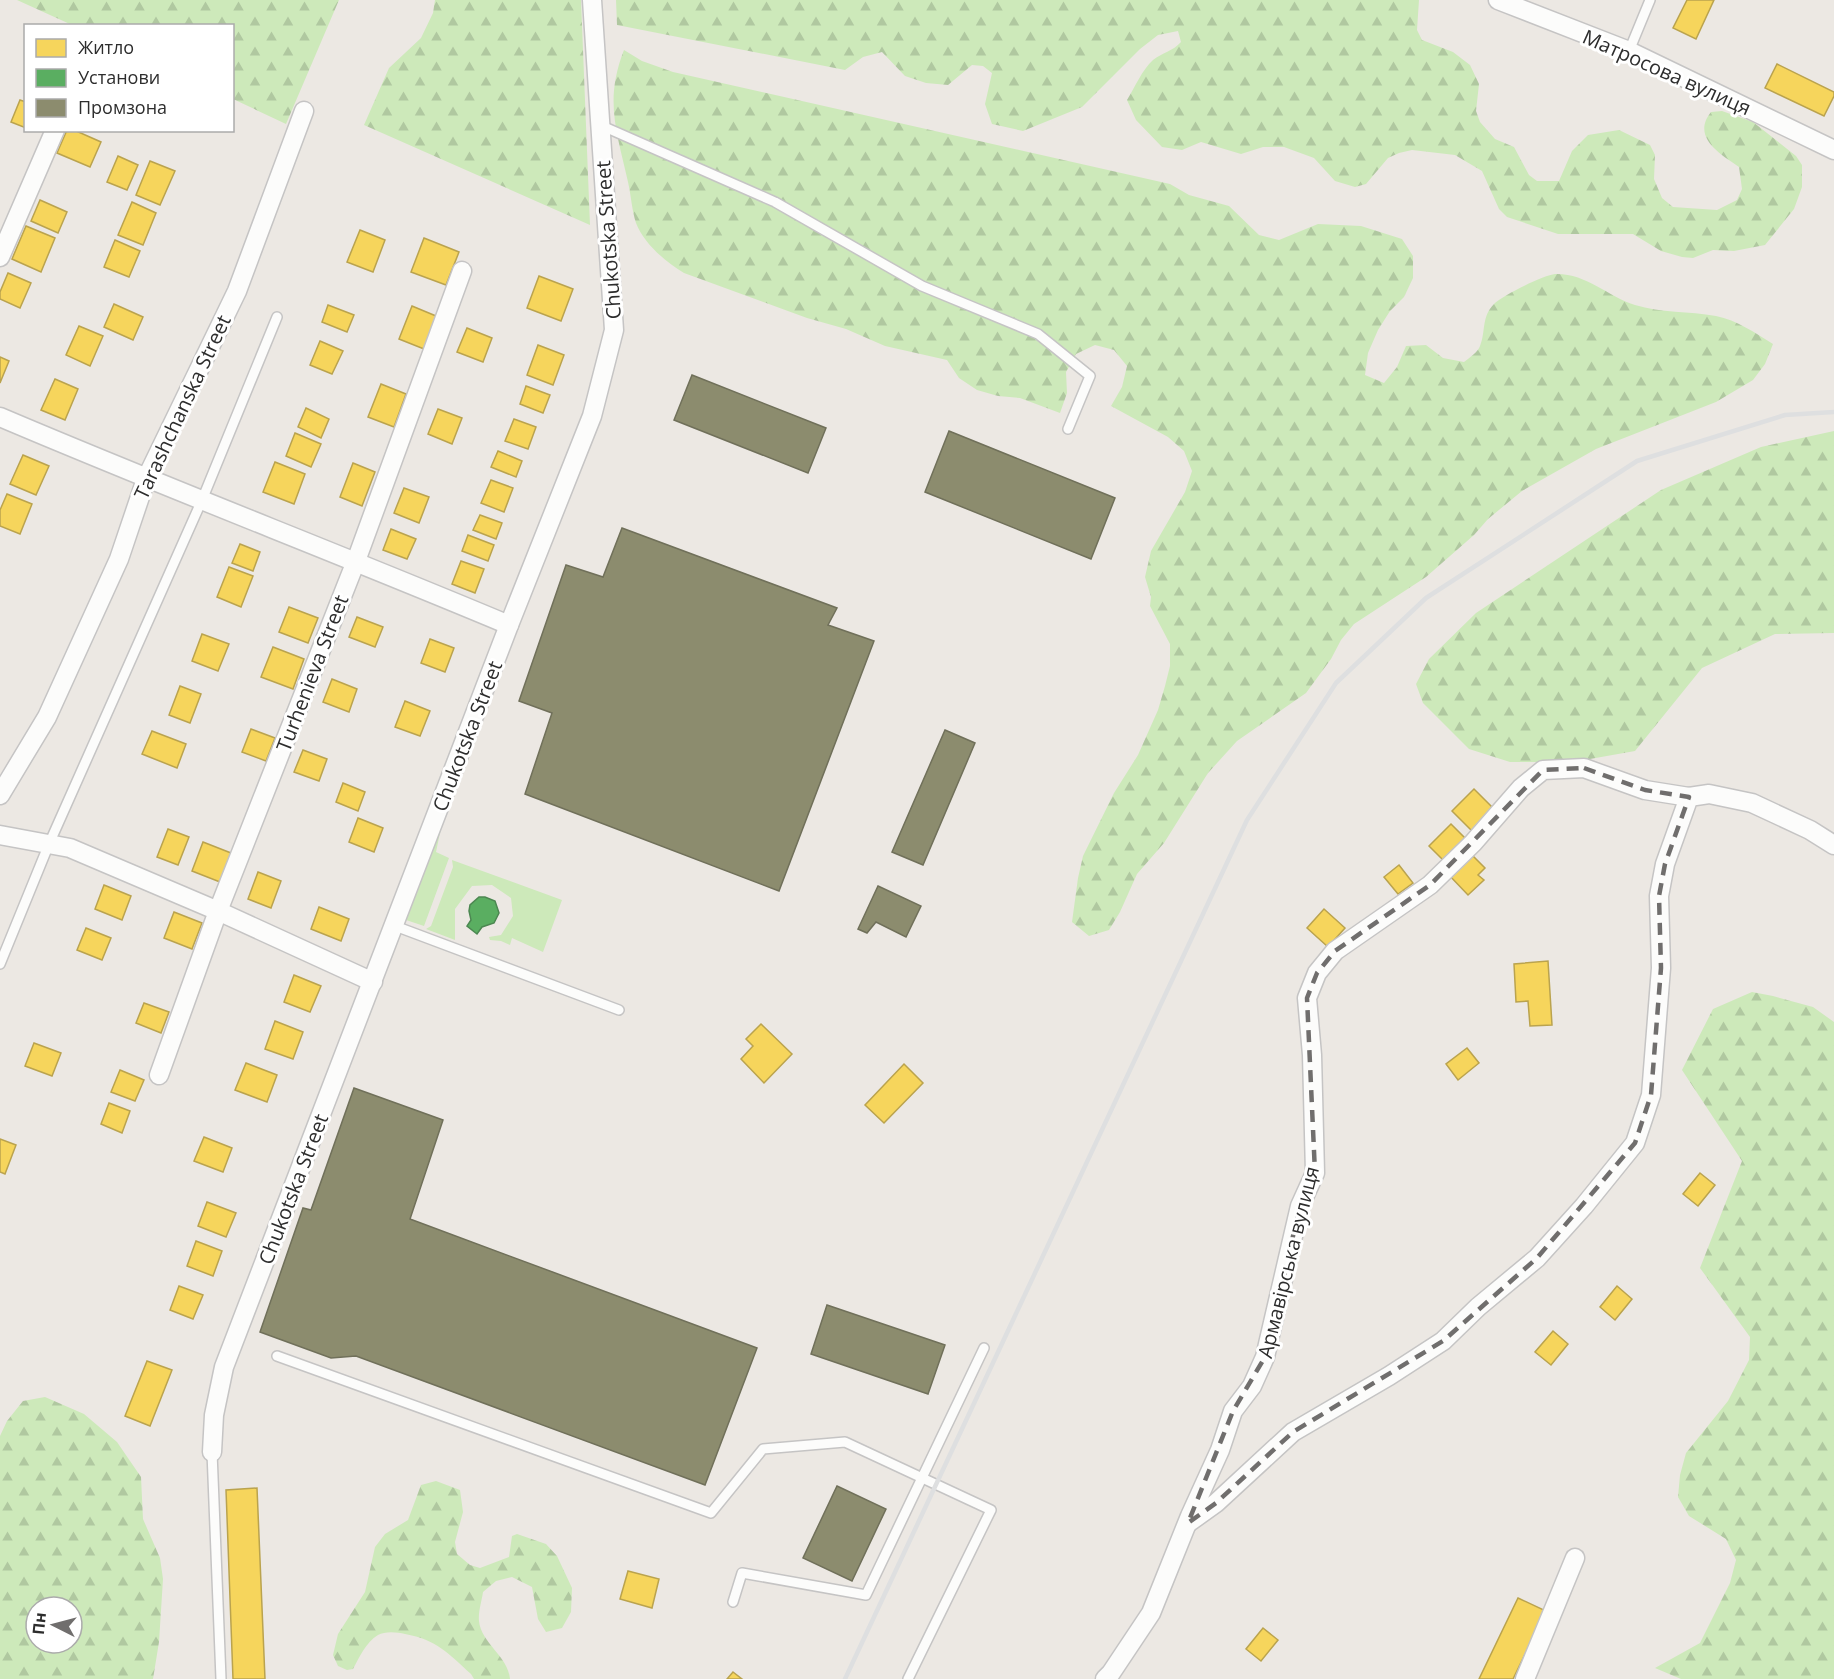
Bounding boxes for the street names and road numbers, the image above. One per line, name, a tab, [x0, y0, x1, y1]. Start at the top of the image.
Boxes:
street label: Матросова вулиця	[1579, 23, 1755, 121]
street label: Chukotska Street	[589, 160, 627, 320]
street label: Tarashchanska Street	[127, 310, 237, 504]
street label: Turhenieva Street	[270, 591, 354, 755]
street label: Chukotska Street	[426, 657, 508, 815]
street label: Chukotska Street	[252, 1110, 334, 1268]
street label: Армавірська вулиця	[1251, 1163, 1325, 1361]

